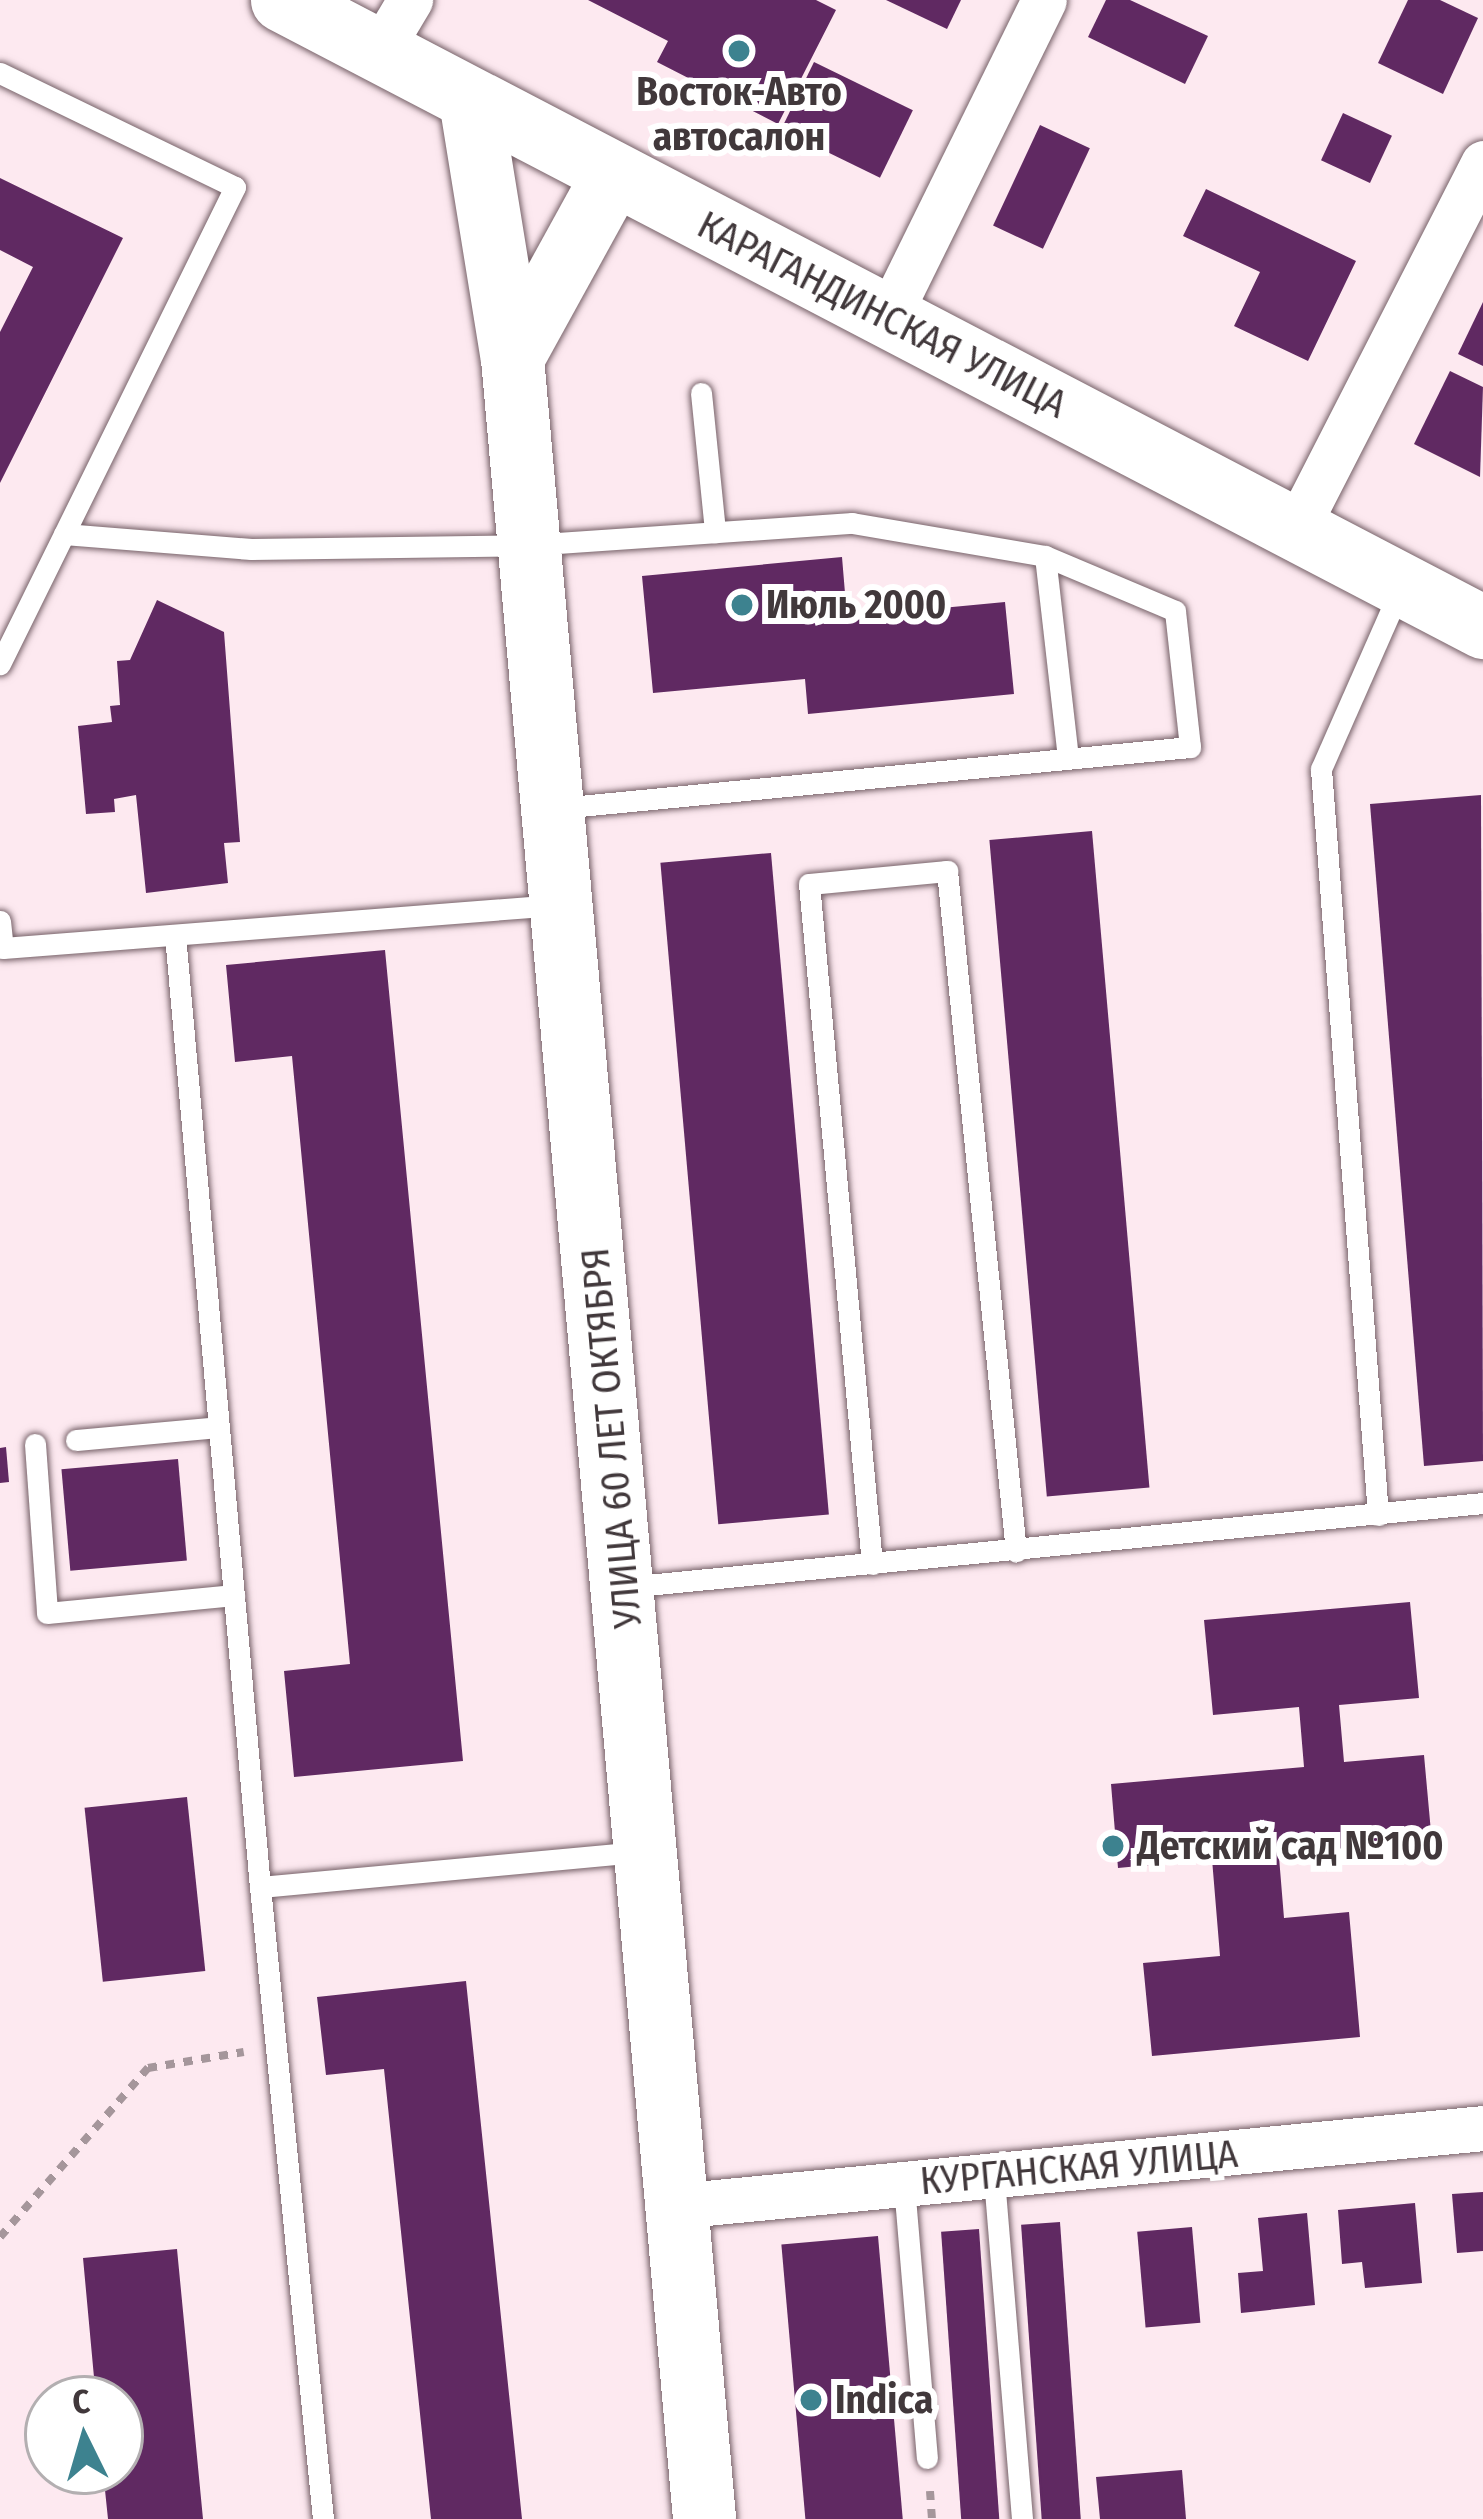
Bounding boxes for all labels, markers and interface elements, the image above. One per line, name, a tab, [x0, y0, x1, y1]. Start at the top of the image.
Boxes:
marker: Восток-Авто автосалон	[726, 38, 752, 64]
place label: Восток-Авто автосалон	[636, 70, 842, 161]
street label: КАРАГАНДИНСКАЯ УЛИЦА	[690, 202, 1074, 428]
place label: Июль 2000	[766, 582, 946, 628]
marker: Июль 2000	[729, 592, 755, 618]
street label: УЛИЦА 60 ЛЕТ ОКТЯБРЯ	[572, 1246, 652, 1630]
place label: Детский сад №100	[1137, 1823, 1444, 1869]
marker: Детский сад №100	[1100, 1833, 1126, 1859]
street label: КУРГАНСКАЯ УЛИЦА	[918, 2131, 1240, 2205]
north arrow	[24, 2375, 144, 2495]
place label: Indica	[835, 2377, 933, 2423]
text: С	[71, 2381, 91, 2423]
marker: Indica	[798, 2387, 824, 2413]

